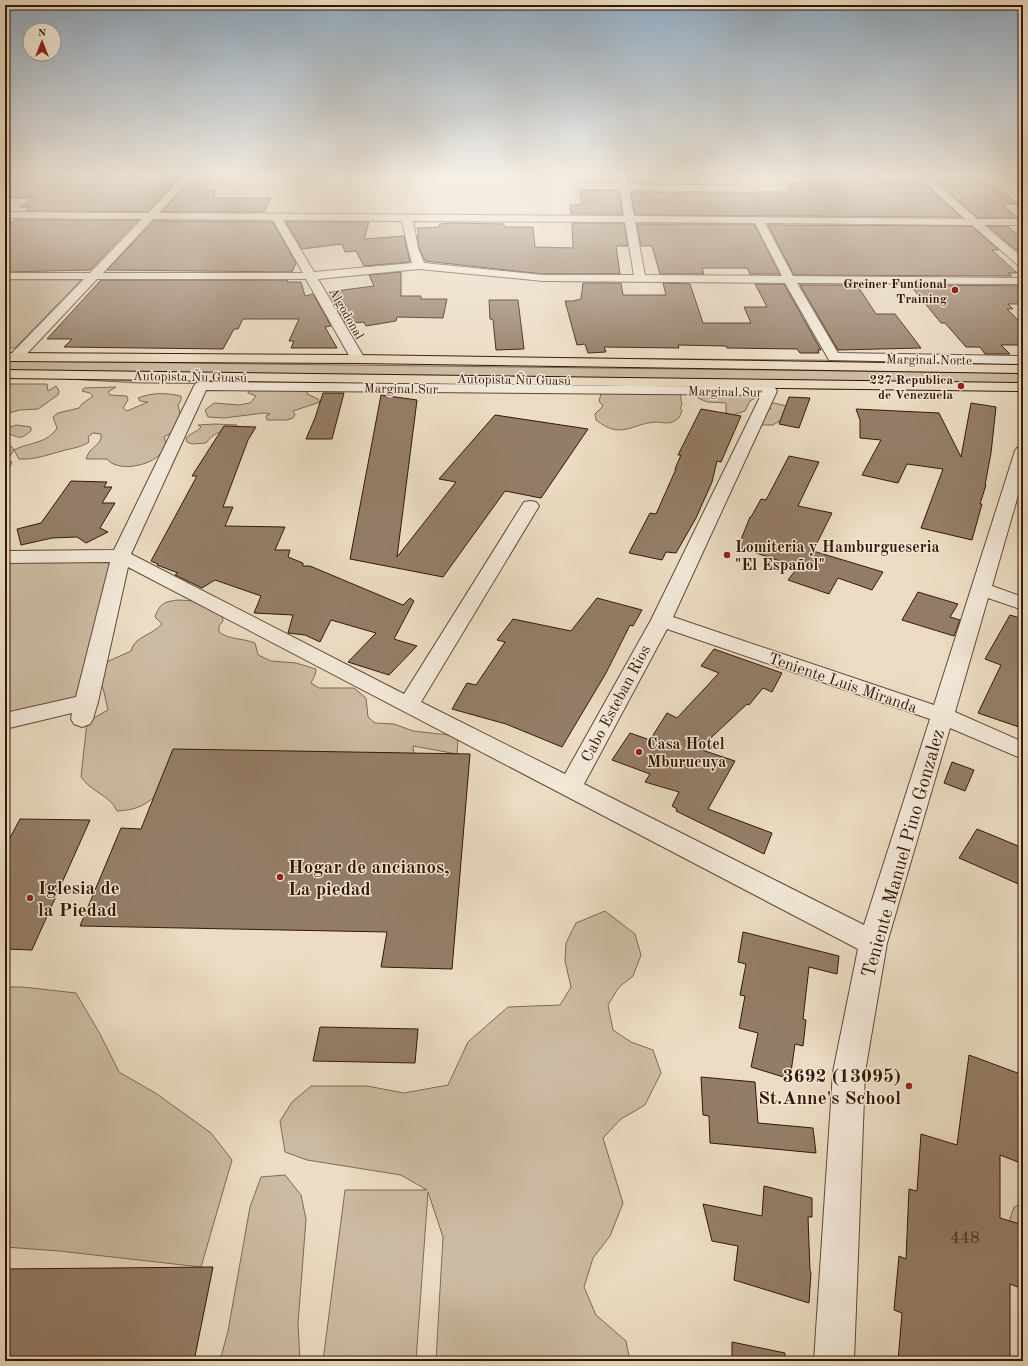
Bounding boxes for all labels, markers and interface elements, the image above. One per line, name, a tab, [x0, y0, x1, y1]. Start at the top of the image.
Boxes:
north arrow	[22, 22, 62, 62]
text: N	[38, 28, 47, 39]
place label: Greiner Funtional Training	[843, 278, 948, 306]
marker: Greiner Funtional Training	[950, 285, 960, 295]
street label: Algodonal	[326, 286, 366, 342]
street label: Marginal Norte	[886, 353, 972, 368]
street label: Autopista Ñu Guasú	[133, 368, 247, 385]
street label: Autopista Ñu Guasú	[457, 371, 571, 388]
place label: 227 Republica de Venezuela	[869, 374, 953, 402]
marker: 227 Republica de Venezuela	[956, 381, 966, 391]
street label: Marginal Sur	[364, 382, 439, 397]
street label: Marginal Sur	[688, 385, 763, 400]
place label: Lomiteria y Hamburgueseria "El Español"	[735, 540, 940, 574]
marker: Lomiteria y Hamburgueseria "El Español"	[722, 550, 732, 560]
street label: Cabo Esteban Rios	[579, 643, 654, 765]
street label: Teniente Luis Miranda	[766, 651, 919, 717]
street label: Teniente Manuel Pino Gonzalez	[860, 727, 949, 980]
place label: Casa Hotel Mburucuya	[647, 737, 726, 771]
marker: Casa Hotel Mburucuya	[634, 747, 644, 757]
place label: Hogar de ancianos, La piedad	[288, 859, 450, 900]
marker: Hogar de ancianos, La piedad	[275, 872, 285, 882]
place label: Iglesia de la Piedad	[38, 880, 120, 921]
marker: Iglesia de la Piedad	[25, 893, 35, 903]
place label: 3692 (13095) St.Anne's School	[758, 1068, 901, 1109]
marker: 3692 (13095) St.Anne's School	[904, 1081, 914, 1091]
house number: 448	[950, 1230, 980, 1247]

